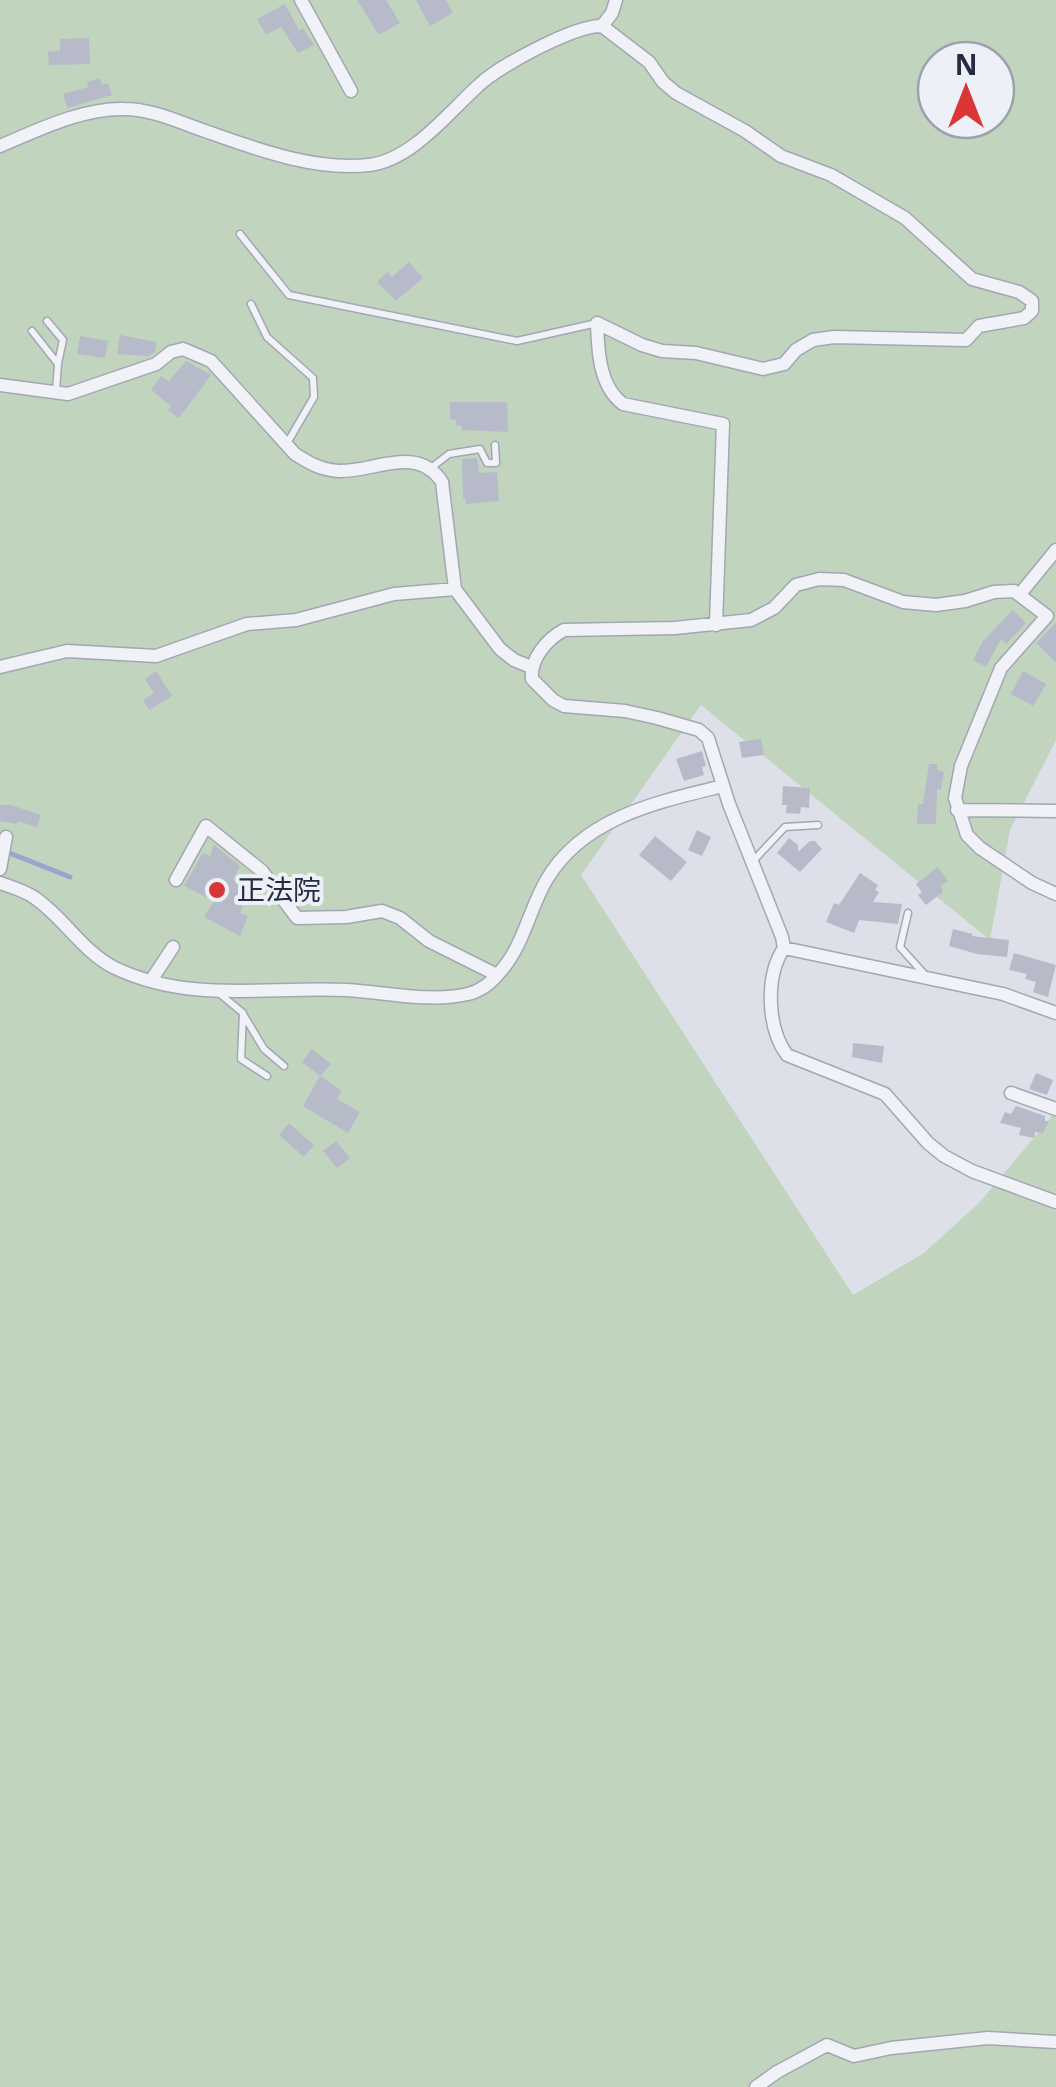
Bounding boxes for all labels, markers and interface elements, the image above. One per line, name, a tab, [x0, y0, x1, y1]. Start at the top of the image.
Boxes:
north arrow	[916, 40, 1016, 140]
text: N	[955, 45, 977, 83]
place label: 正法院	[237, 870, 321, 908]
marker: 正法院	[206, 879, 228, 901]

